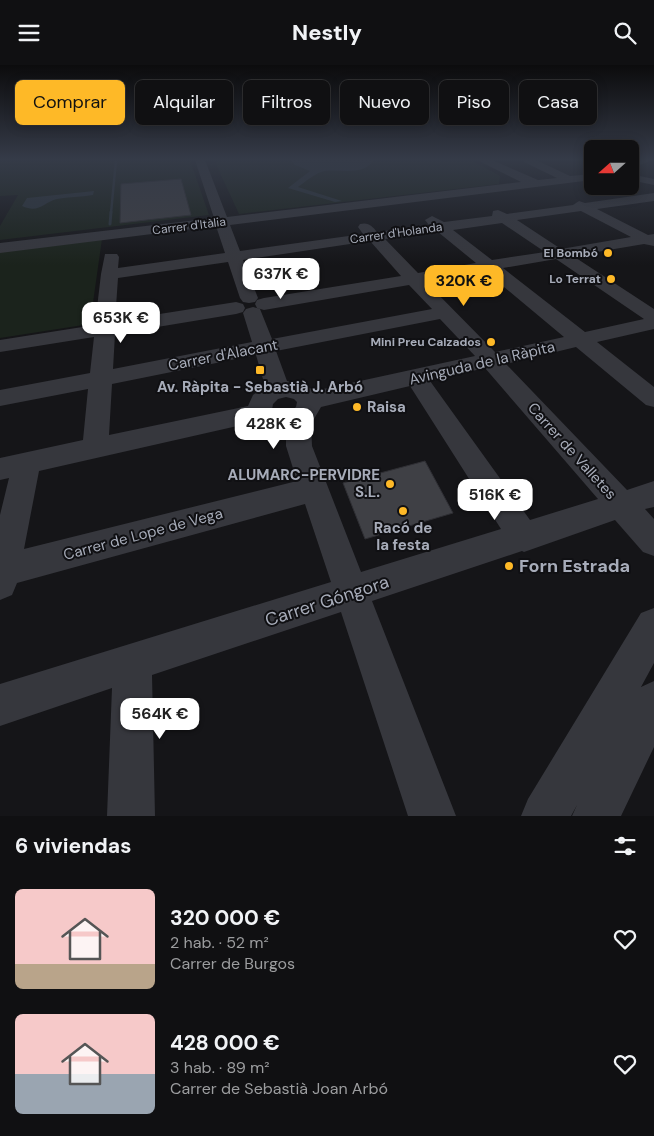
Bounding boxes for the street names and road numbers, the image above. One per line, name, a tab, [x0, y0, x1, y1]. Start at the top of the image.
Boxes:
street label: Carrer d'Itàlia	[151, 214, 227, 238]
street label: Carrer d'Holanda	[349, 219, 443, 247]
street label: Carrer d'Alacant	[166, 335, 280, 375]
street label: Avinguda de la Ràpita	[407, 336, 557, 390]
street label: Carrer de Valletes	[523, 398, 621, 504]
street label: Carrer de Lope de Vega	[61, 503, 225, 565]
street label: Carrer Góngora	[262, 570, 392, 632]

